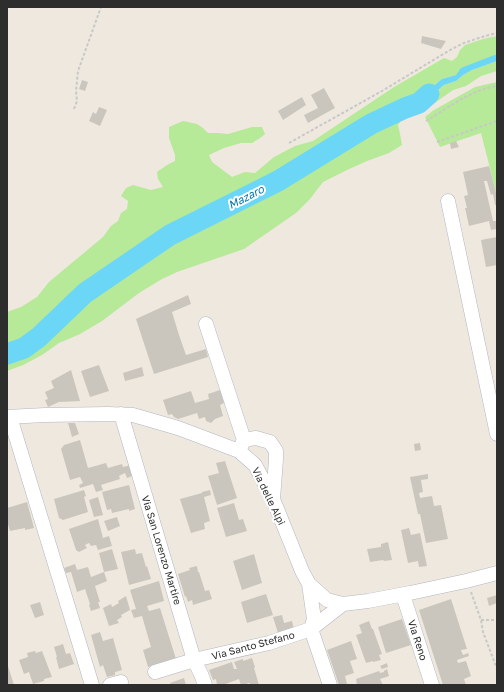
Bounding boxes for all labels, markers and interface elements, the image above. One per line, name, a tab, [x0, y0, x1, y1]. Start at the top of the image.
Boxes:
water label: Mazaro	[226, 181, 267, 211]
street label: Via delle Alpi	[250, 465, 288, 527]
street label: Via San Lorenzo Martire	[140, 494, 184, 606]
street label: Via Reno	[406, 618, 430, 662]
street label: Via Santo Stefano	[210, 628, 296, 662]

